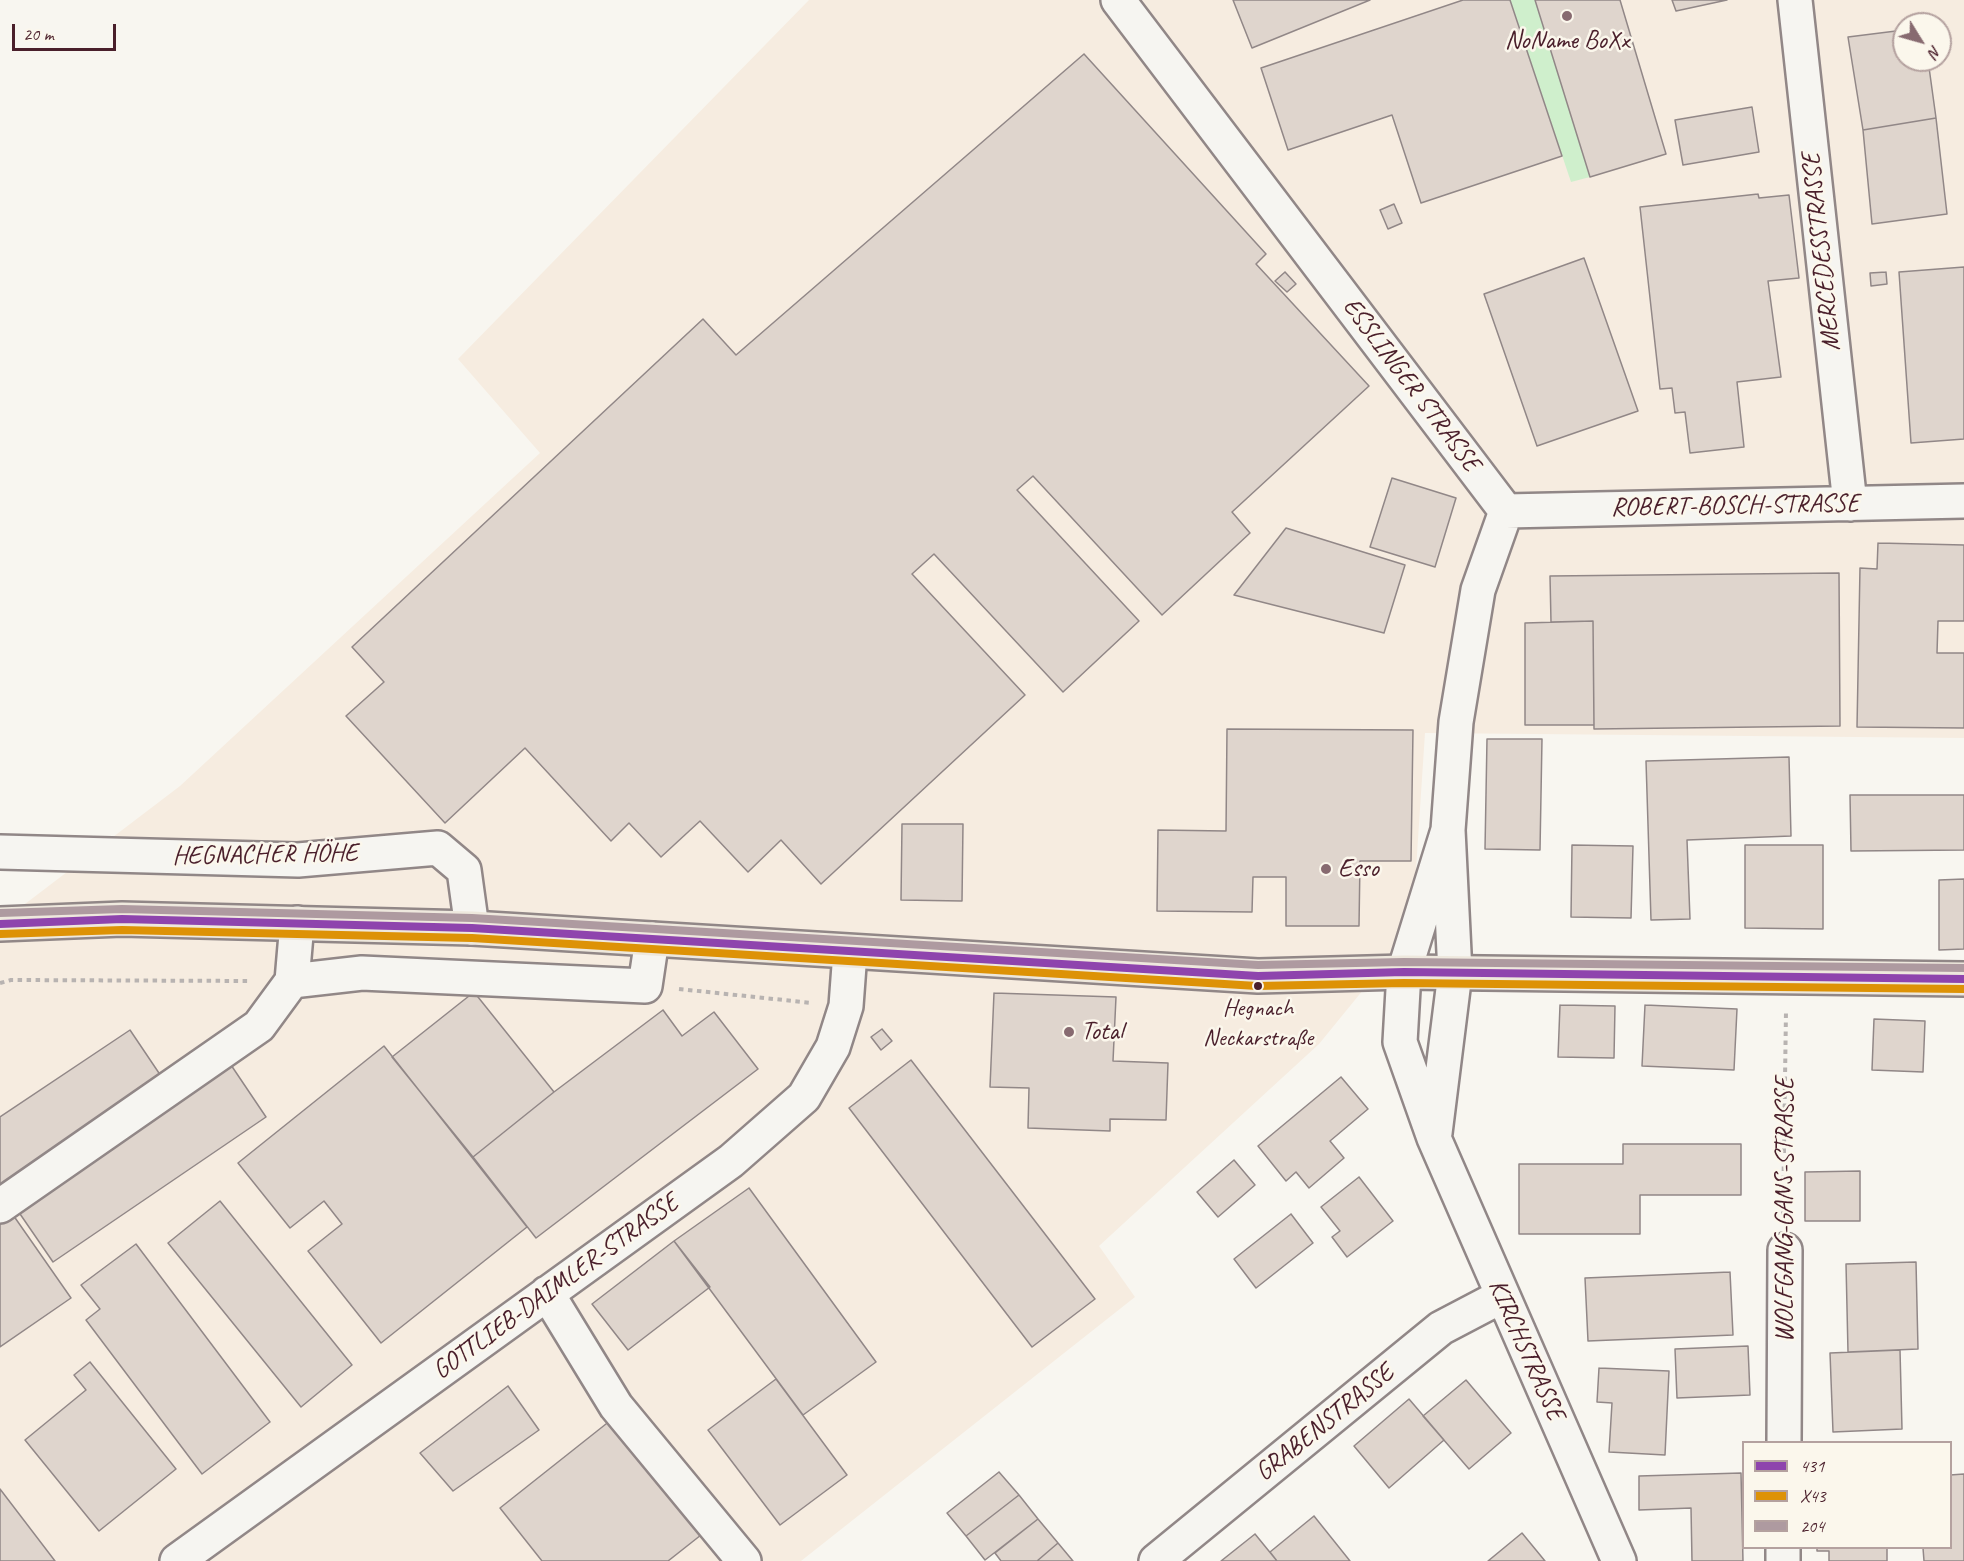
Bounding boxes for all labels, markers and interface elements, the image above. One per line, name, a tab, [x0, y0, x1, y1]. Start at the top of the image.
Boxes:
marker: NoName BoXx	[1560, 9, 1574, 23]
scale bar	[15, 12, 118, 50]
north arrow	[1892, 12, 1952, 72]
text: 20 m	[23, 23, 54, 45]
place label: NoName BoXx	[1505, 25, 1629, 57]
text: N	[1924, 42, 1946, 62]
street label: MERCEDESSTRASSE	[1796, 151, 1848, 353]
street label: ESSLINGER STRASSE	[1335, 292, 1487, 478]
street label: ROBERT-BOSCH-STRASSE	[1611, 488, 1859, 524]
street label: HEGNACHER HÖHE	[172, 838, 358, 872]
place label: Esso	[1338, 853, 1379, 885]
marker: Esso	[1319, 862, 1333, 876]
marker: Hegnach Neckarstraße	[1252, 980, 1264, 992]
place label: Hegnach Neckarstraße	[1203, 995, 1313, 1051]
place label: Total	[1081, 1016, 1123, 1048]
marker: Total	[1062, 1025, 1076, 1039]
street label: WOLFGANG-GANS-STRASSE	[1769, 1077, 1801, 1343]
street label: GOTTLIEB-DAIMLER-STRASSE	[427, 1187, 685, 1387]
street label: KIRCHSTRASSE	[1481, 1275, 1571, 1425]
street label: GRABENSTRASSE	[1249, 1358, 1401, 1488]
legend	[1742, 1441, 1952, 1549]
text: 431	[1800, 1455, 1824, 1477]
text: X43	[1800, 1485, 1826, 1507]
text: 204	[1800, 1515, 1824, 1537]

